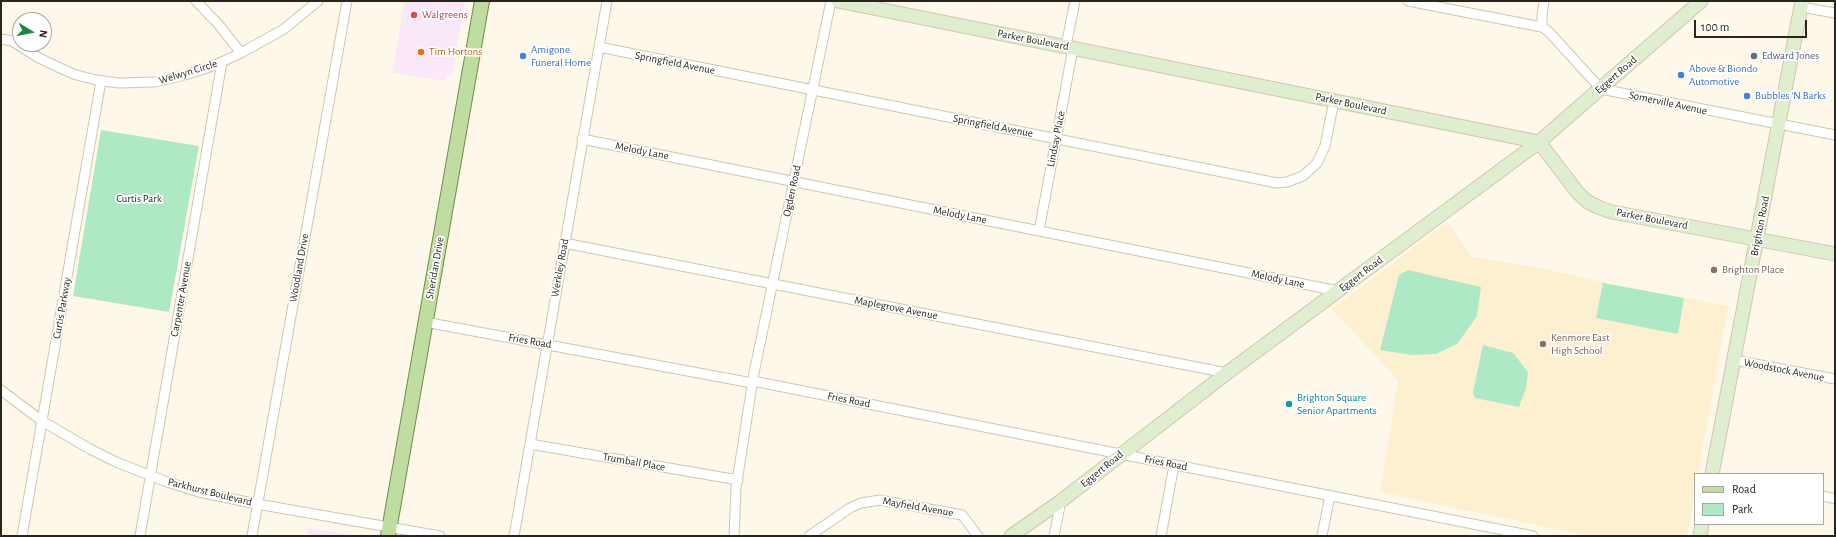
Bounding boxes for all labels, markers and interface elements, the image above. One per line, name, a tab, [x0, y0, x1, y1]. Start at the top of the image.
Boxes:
place label: Walgreens	[422, 8, 468, 22]
marker: Walgreens	[409, 10, 419, 20]
north arrow	[12, 12, 52, 52]
scale bar	[1696, 12, 1809, 38]
text: 100 m	[1701, 21, 1729, 33]
street label: Parker Boulevard	[996, 27, 1070, 53]
text: N	[37, 29, 49, 39]
place label: Amigone Funeral Home	[531, 43, 591, 69]
place label: Tim Hortons	[429, 45, 482, 59]
marker: Tim Hortons	[416, 47, 426, 57]
street label: Springfield Avenue	[634, 49, 716, 77]
place label: Edward Jones	[1762, 49, 1819, 63]
marker: Amigone Funeral Home	[518, 51, 528, 61]
marker: Edward Jones	[1749, 51, 1759, 61]
street label: Eggert Road	[1592, 53, 1640, 97]
street label: Welwyn Circle	[157, 57, 219, 87]
place label: Above & Biondo Automotive	[1689, 62, 1758, 88]
marker: Above & Biondo Automotive	[1676, 70, 1686, 80]
street label: Somerville Avenue	[1628, 88, 1708, 118]
place label: Bubbles 'N Barks	[1755, 89, 1826, 103]
street label: Parker Boulevard	[1314, 90, 1388, 118]
marker: Bubbles 'N Barks	[1742, 91, 1752, 101]
street label: Lindsay Place	[1044, 110, 1068, 168]
street label: Springfield Avenue	[952, 112, 1034, 140]
street label: Melody Lane	[614, 139, 670, 163]
street label: Ogden Road	[780, 164, 804, 218]
park label: Curtis Park	[116, 192, 162, 206]
street label: Brighton Road	[1748, 195, 1772, 257]
street label: Melody Lane	[932, 203, 988, 227]
street label: Parker Boulevard	[1615, 206, 1689, 232]
street label: Woodland Drive	[286, 233, 312, 303]
street label: Sheridan Drive	[423, 236, 447, 300]
street label: Werkley Road	[548, 238, 572, 298]
street label: Eggert Road	[1337, 253, 1385, 295]
street label: Carpenter Avenue	[168, 260, 194, 338]
place label: Brighton Place	[1722, 263, 1784, 277]
marker: Brighton Place	[1709, 265, 1719, 275]
street label: Melody Lane	[1250, 267, 1306, 291]
street label: Curtis Parkway	[50, 276, 74, 340]
street label: Maplegrove Avenue	[853, 293, 939, 323]
street label: Fries Road	[507, 331, 553, 351]
place label: Kenmore East High School	[1551, 331, 1610, 357]
marker: Kenmore East High School	[1538, 339, 1548, 349]
street label: Woodstock Avenue	[1743, 356, 1825, 384]
street label: Fries Road	[826, 389, 872, 411]
place label: Brighton Square Senior Apartments	[1297, 391, 1377, 417]
marker: Brighton Square Senior Apartments	[1284, 399, 1294, 409]
street label: Eggert Road	[1078, 448, 1126, 490]
street label: Trumball Place	[602, 450, 666, 474]
street label: Fries Road	[1143, 452, 1189, 474]
legend	[1694, 473, 1824, 525]
street label: Parkhurst Boulevard	[166, 475, 254, 509]
text: Road	[1732, 483, 1756, 495]
street label: Mayfield Avenue	[882, 494, 954, 520]
text: Park	[1732, 503, 1753, 515]

